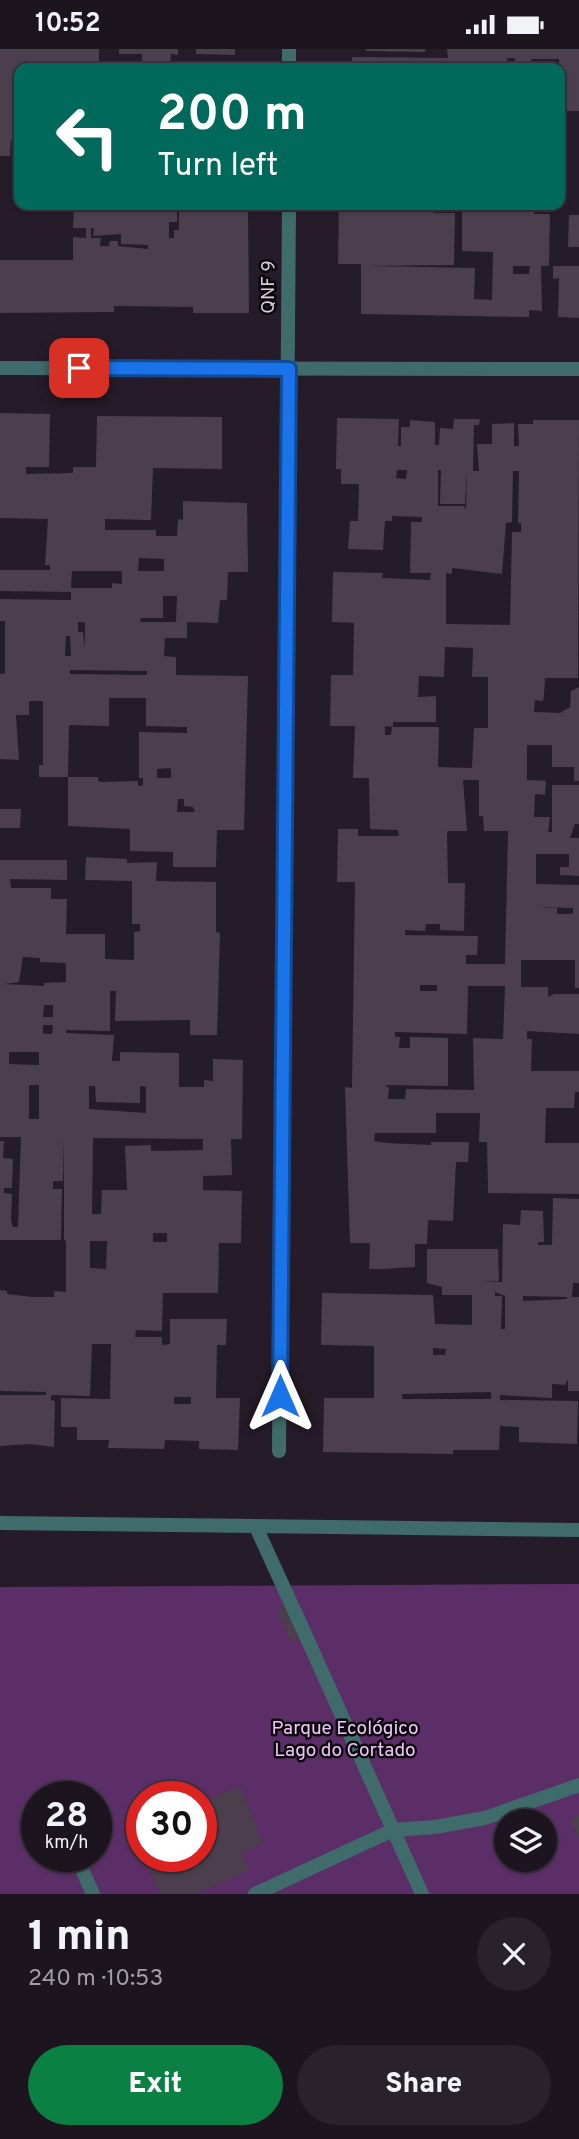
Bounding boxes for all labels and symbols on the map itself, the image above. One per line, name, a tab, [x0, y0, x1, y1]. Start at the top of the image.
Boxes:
street label: QNF 9	[257, 260, 281, 314]
pin	[49, 338, 109, 398]
position arrow	[243, 1359, 317, 1433]
park label: Parque Ecológico Lago do Cortado	[271, 1717, 419, 1763]
speed limit sign: 30	[126, 1781, 217, 1872]

